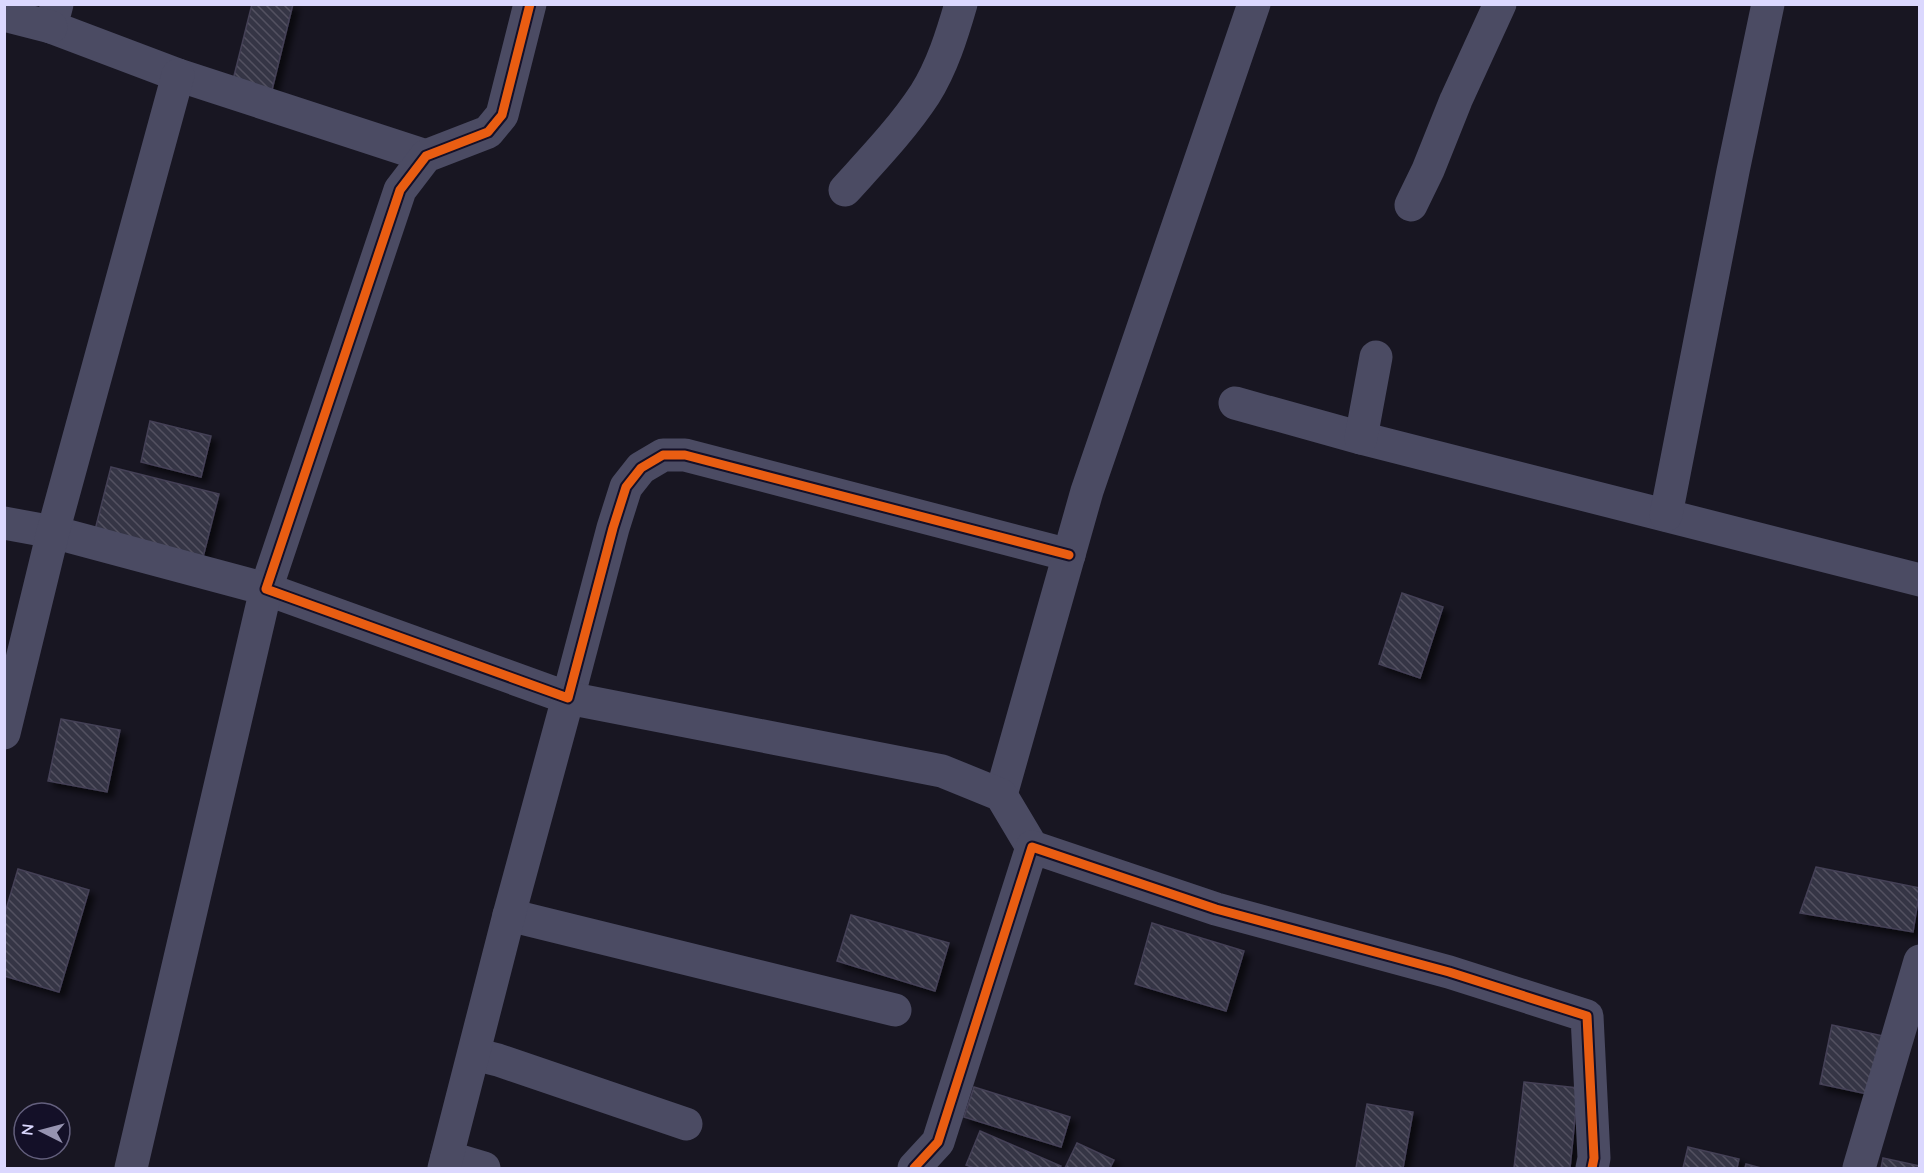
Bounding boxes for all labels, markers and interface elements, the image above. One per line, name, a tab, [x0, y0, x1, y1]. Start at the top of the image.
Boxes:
north arrow	[12, 1101, 72, 1161]
text: N	[17, 1123, 38, 1136]

